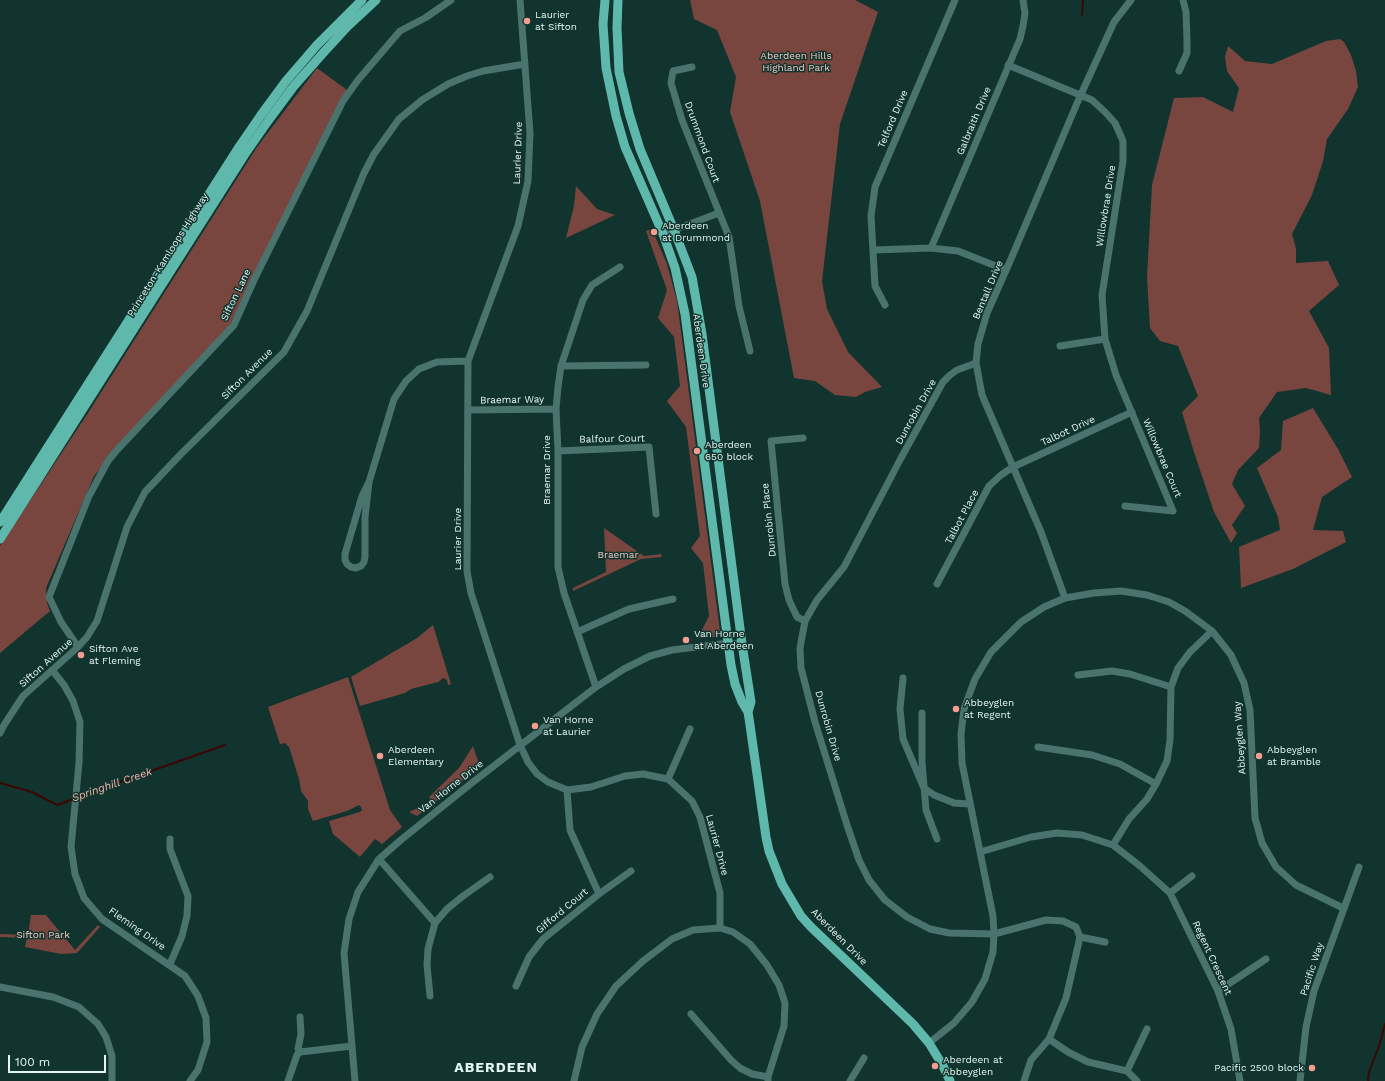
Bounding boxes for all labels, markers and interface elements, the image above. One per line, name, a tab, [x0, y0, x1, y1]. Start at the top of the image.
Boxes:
place label: Laurier at Sifton	[535, 9, 577, 32]
marker: Laurier at Sifton	[522, 16, 532, 26]
park label: Aberdeen Hills Highland Park	[760, 50, 832, 74]
street label: Galbraith Drive	[954, 85, 994, 157]
street label: Telford Drive	[875, 88, 911, 150]
street label: Drummond Court	[682, 100, 722, 184]
street label: Laurier Drive	[511, 121, 525, 185]
street label: Willowbrae Drive	[1094, 164, 1118, 248]
street label: Princeton-Kamloops Highway	[125, 191, 211, 319]
place label: Aberdeen at Drummond	[662, 220, 730, 244]
marker: Aberdeen at Drummond	[649, 227, 659, 237]
street label: Bentall Drive	[970, 259, 1006, 321]
street label: Sifton Lane	[218, 267, 254, 323]
street label: Aberdeen Drive	[690, 313, 712, 389]
street label: Sifton Avenue	[219, 346, 275, 402]
street label: Dunrobin Drive	[893, 377, 939, 447]
street label: Braemar Way	[480, 393, 544, 407]
street label: Talbot Drive	[1039, 413, 1097, 449]
street label: Willowbrae Court	[1140, 417, 1184, 499]
street label: Balfour Court	[579, 432, 645, 446]
street label: Braemar Drive	[541, 435, 553, 505]
place label: Aberdeen 650 block	[705, 439, 753, 462]
marker: Aberdeen 650 block	[692, 446, 702, 456]
street label: Dunrobin Place	[759, 482, 779, 558]
street label: Talbot Place	[943, 488, 981, 546]
street label: Laurier Drive	[452, 508, 464, 570]
park label: Braemar	[597, 549, 639, 561]
place label: Van Horne at Aberdeen	[694, 628, 754, 652]
marker: Van Horne at Aberdeen	[681, 635, 691, 645]
street label: Sifton Avenue	[17, 636, 75, 690]
place label: Sifton Ave at Fleming	[89, 643, 141, 666]
marker: Sifton Ave at Fleming	[76, 650, 86, 660]
street label: Dunrobin Drive	[812, 689, 844, 763]
place label: Abbeyglen at Regent	[964, 697, 1014, 720]
street label: Abbeyglen Way	[1231, 701, 1249, 775]
marker: Abbeyglen at Regent	[951, 704, 961, 714]
place label: Van Horne at Laurier	[543, 714, 593, 738]
marker: Van Horne at Laurier	[530, 721, 540, 731]
place label: Aberdeen Elementary	[388, 744, 444, 768]
place label: Abbeyglen at Bramble	[1267, 744, 1321, 768]
marker: Aberdeen Elementary	[375, 751, 385, 761]
marker: Abbeyglen at Bramble	[1254, 751, 1264, 761]
street label: Van Horne Drive	[416, 758, 486, 816]
water label: Springhill Creek	[70, 765, 154, 805]
street label: Laurier Drive	[703, 813, 731, 877]
street label: Gifford Court	[534, 886, 590, 936]
street label: Fleming Drive	[106, 905, 168, 953]
street label: Aberdeen Drive	[808, 906, 870, 968]
street label: Regent Crescent	[1190, 919, 1234, 997]
park label: Sifton Park	[16, 929, 70, 941]
street label: Pacific Way	[1298, 941, 1326, 997]
scale bar	[10, 1047, 108, 1073]
place label: Aberdeen at Abbeyglen	[943, 1054, 1003, 1078]
text: 100 m	[15, 1055, 50, 1069]
district label: ABERDEEN	[454, 1060, 538, 1076]
marker: Aberdeen at Abbeyglen	[930, 1061, 940, 1071]
place label: Pacific 2500 block	[1214, 1062, 1304, 1074]
marker: Pacific 2500 block	[1307, 1063, 1317, 1073]

